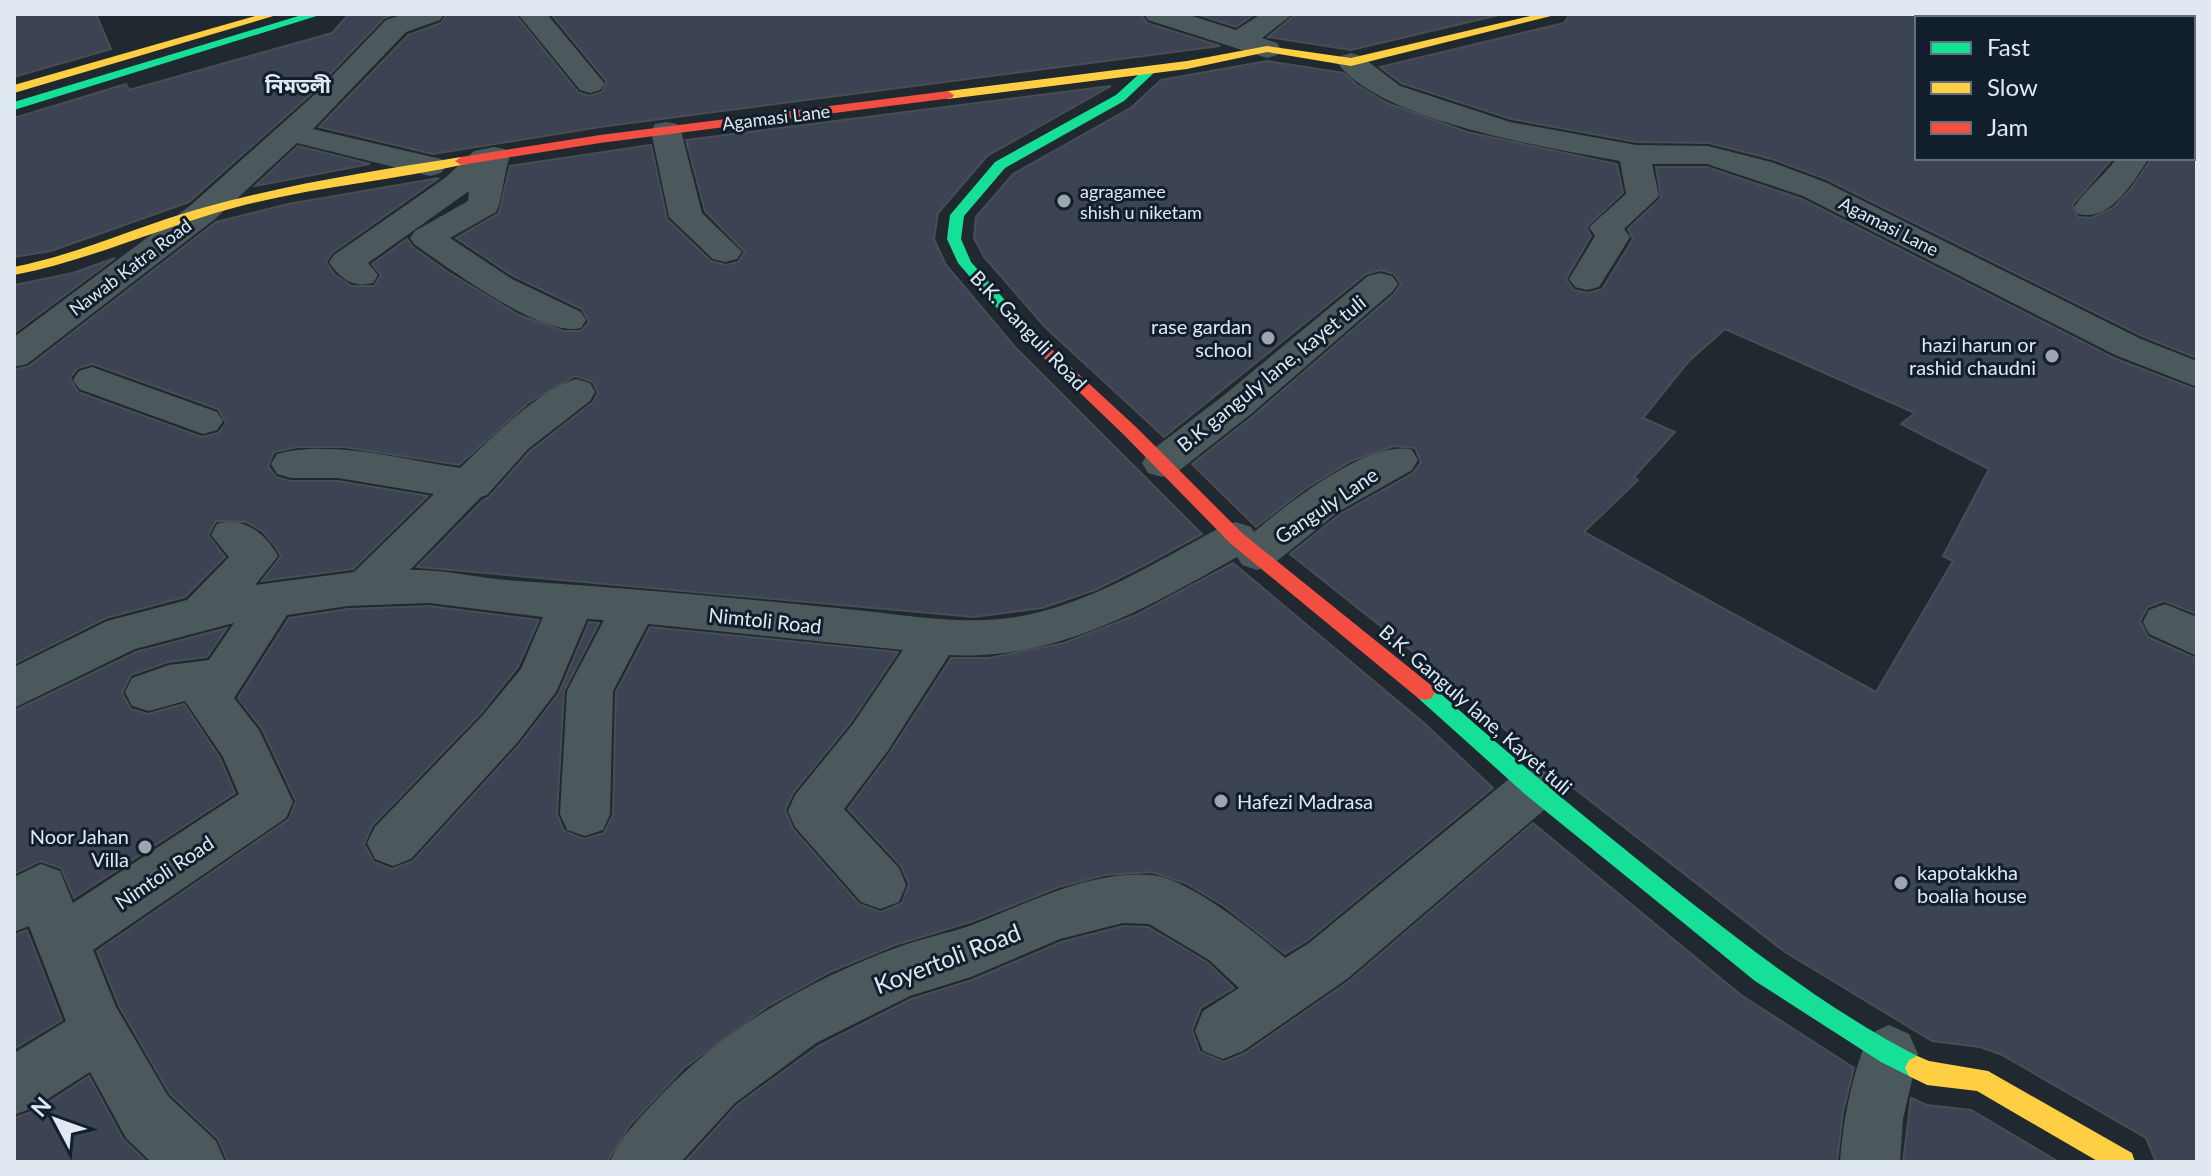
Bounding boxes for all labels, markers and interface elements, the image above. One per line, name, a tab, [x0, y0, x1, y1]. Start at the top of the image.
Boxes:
legend	[1915, 16, 2195, 160]
text: Fast	[1987, 32, 2030, 61]
text: Slow	[1987, 72, 2038, 101]
district label: নিমতলী	[264, 73, 331, 97]
street label: Agamasi Lane	[721, 99, 831, 135]
text: Jam	[1987, 112, 2028, 141]
place label: agragamee shish u niketam	[1080, 180, 1202, 223]
marker: agragamee shish u niketam	[1055, 192, 1073, 210]
street label: Agamasi Lane	[1836, 192, 1942, 260]
street label: Nawab Katra Road	[65, 214, 195, 320]
street label: B.K. Ganguli Road	[966, 265, 1092, 395]
street label: B.K ganguly lane, kayet tuli	[1172, 290, 1370, 456]
place label: rase gardan school	[1151, 314, 1252, 361]
marker: rase gardan school	[1259, 329, 1277, 347]
place label: hazi harun or rashid chaudni	[1909, 332, 2037, 379]
marker: hazi harun or rashid chaudni	[2043, 347, 2061, 365]
street label: Ganguly Lane	[1270, 462, 1382, 548]
street label: Nimtoli Road	[707, 602, 823, 638]
street label: B.K. Ganguly lane, Kayet tuli	[1375, 619, 1577, 799]
place label: Hafezi Madrasa	[1237, 789, 1373, 813]
marker: Hafezi Madrasa	[1212, 792, 1230, 810]
place label: Noor Jahan Villa	[30, 824, 129, 871]
street label: Nimtoli Road	[110, 830, 218, 914]
marker: Noor Jahan Villa	[136, 838, 154, 856]
place label: kapotakkha boalia house	[1917, 860, 2027, 907]
marker: kapotakkha boalia house	[1892, 874, 1910, 892]
street label: Koyertoli Road	[870, 917, 1024, 999]
north arrow	[16, 1080, 96, 1160]
text: N	[25, 1091, 56, 1122]

